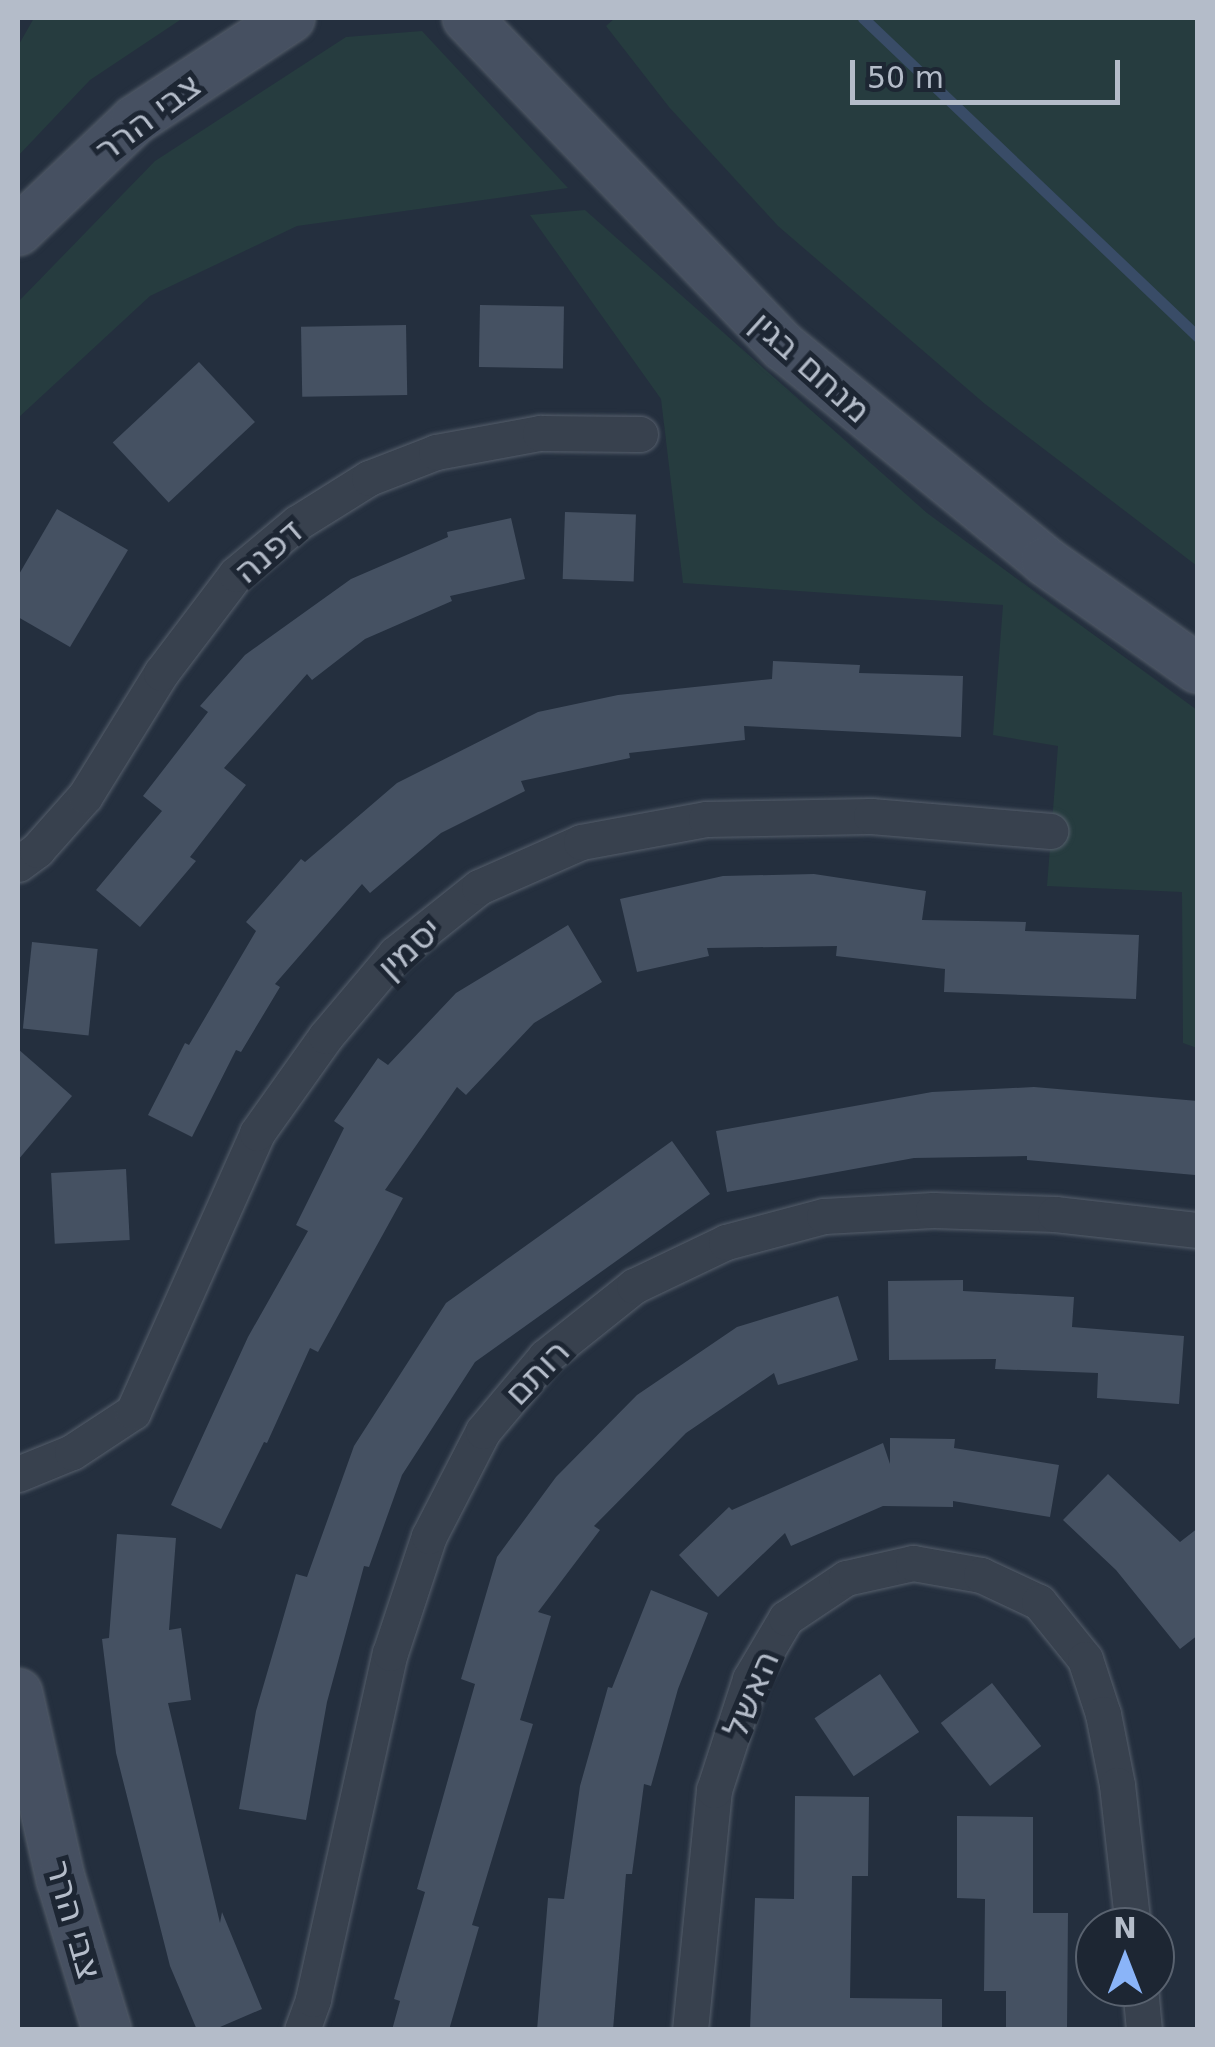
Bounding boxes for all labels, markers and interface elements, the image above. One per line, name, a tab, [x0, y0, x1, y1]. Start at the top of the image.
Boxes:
scale bar	[855, 40, 1125, 102]
text: 50 m	[867, 60, 944, 95]
street label: צבי הרר	[87, 63, 209, 171]
street label: מנחם בגין	[742, 302, 880, 432]
street label: דפנה	[225, 510, 311, 592]
street label: יסמין	[368, 908, 450, 988]
street label: רותם	[496, 1330, 578, 1414]
street label: האשל	[714, 1644, 788, 1744]
street label: צבי הרר	[37, 1855, 111, 1985]
north arrow	[1075, 1907, 1175, 2007]
text: N	[1113, 1912, 1137, 1945]

